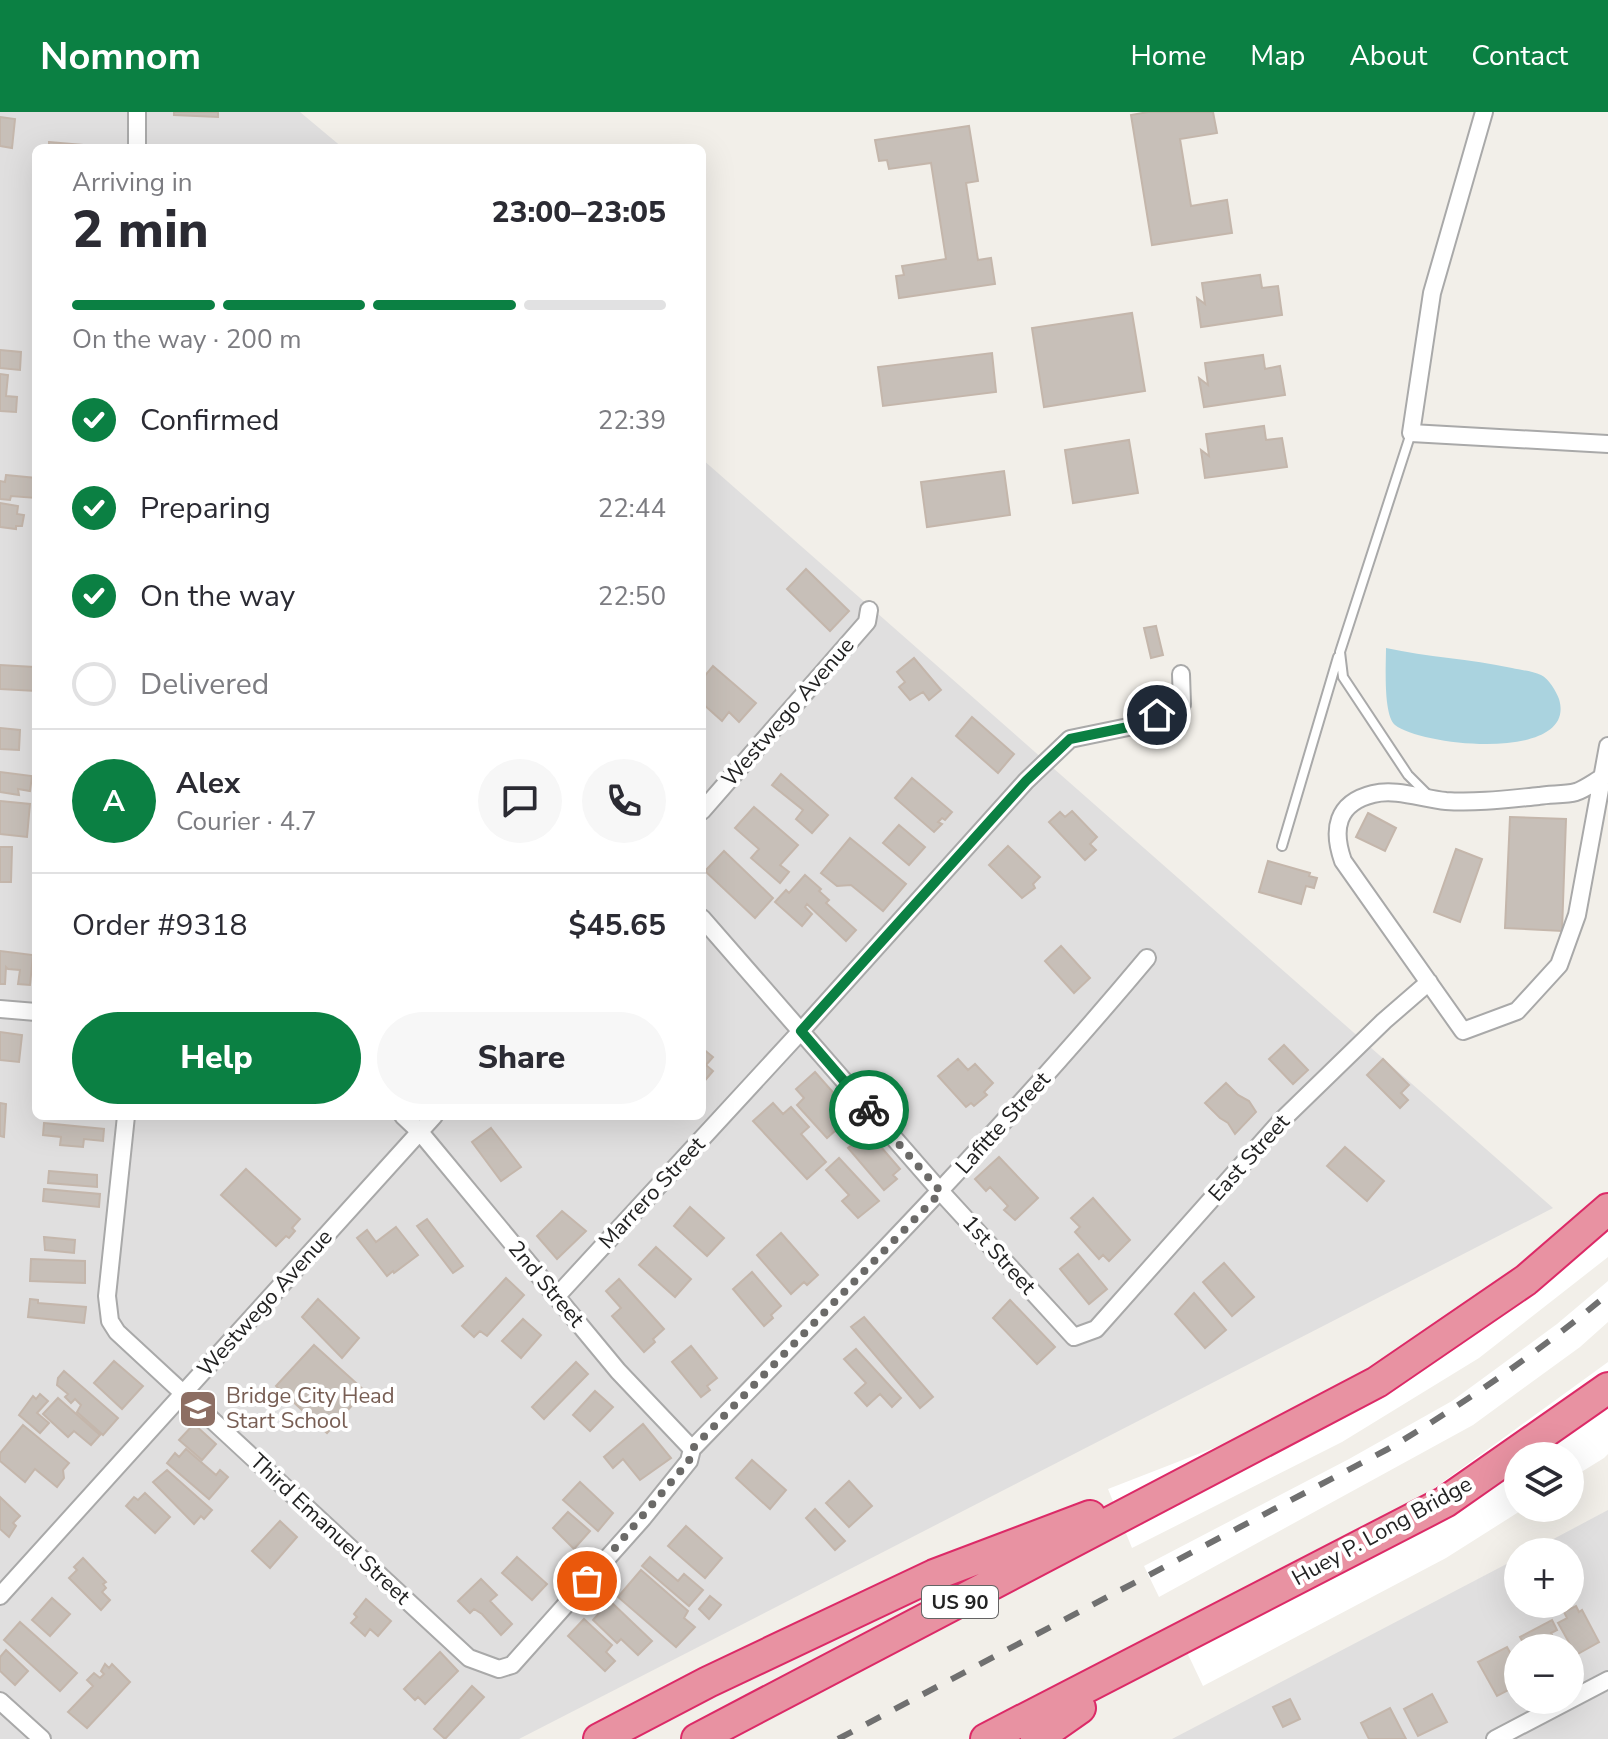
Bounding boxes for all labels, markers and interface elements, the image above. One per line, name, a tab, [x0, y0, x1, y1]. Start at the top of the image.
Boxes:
text: Nomnom	[40, 31, 201, 82]
text: Home	[1131, 37, 1206, 75]
text: Map	[1250, 37, 1305, 75]
text: About	[1349, 37, 1427, 75]
text: Contact	[1471, 37, 1568, 75]
text: Arriving in	[72, 165, 193, 200]
text: 23:00–23:05	[491, 192, 666, 233]
text: 2 min	[72, 194, 209, 265]
text: On the way · 200 m	[72, 322, 301, 357]
icon: check	[72, 398, 116, 442]
text: Confirmed	[140, 400, 280, 441]
text: 22:39	[598, 403, 666, 438]
icon: check	[72, 486, 116, 530]
text: Preparing	[140, 488, 271, 529]
text: 22:44	[598, 491, 666, 526]
icon: check	[72, 574, 116, 618]
text: On the way	[140, 576, 295, 617]
text: 22:50	[598, 579, 666, 614]
street label: Westwego Avenue	[715, 631, 861, 793]
text: Delivered	[140, 664, 269, 705]
pin	[1123, 681, 1191, 749]
icon: home	[1135, 693, 1179, 737]
button: chat	[478, 759, 562, 843]
button: phone	[582, 759, 666, 843]
text: Alex	[176, 763, 240, 804]
text: A	[103, 781, 125, 822]
text: Courier · 4.7	[176, 804, 317, 839]
text: Order #9318	[72, 905, 247, 946]
text: $45.65	[569, 905, 666, 946]
button: Help	[72, 1012, 361, 1104]
button: Share	[377, 1012, 666, 1104]
street label: Lafitte Street	[949, 1065, 1057, 1181]
courier	[829, 1070, 909, 1150]
icon: bike	[847, 1088, 891, 1132]
street label: East Street	[1202, 1108, 1297, 1208]
street label: Marrero Street	[592, 1130, 712, 1256]
street label: 1st Street	[955, 1209, 1043, 1301]
street label: Westwego Avenue	[191, 1223, 339, 1383]
street label: 2nd Street	[501, 1234, 591, 1334]
place label: Bridge City Head Start School	[226, 1381, 395, 1436]
school or university icon: Bridge City Head Start School	[177, 1388, 219, 1430]
map controls	[1504, 1442, 1584, 1714]
button: layers	[1504, 1442, 1584, 1522]
street label: Third Emanuel Street	[243, 1447, 417, 1611]
street label: Huey P. Long Bridge	[1287, 1469, 1477, 1593]
button: +	[1504, 1538, 1584, 1618]
pin	[553, 1547, 621, 1615]
icon: bag	[565, 1559, 609, 1603]
road number: US 90	[922, 1586, 998, 1618]
button: −	[1504, 1634, 1584, 1714]

